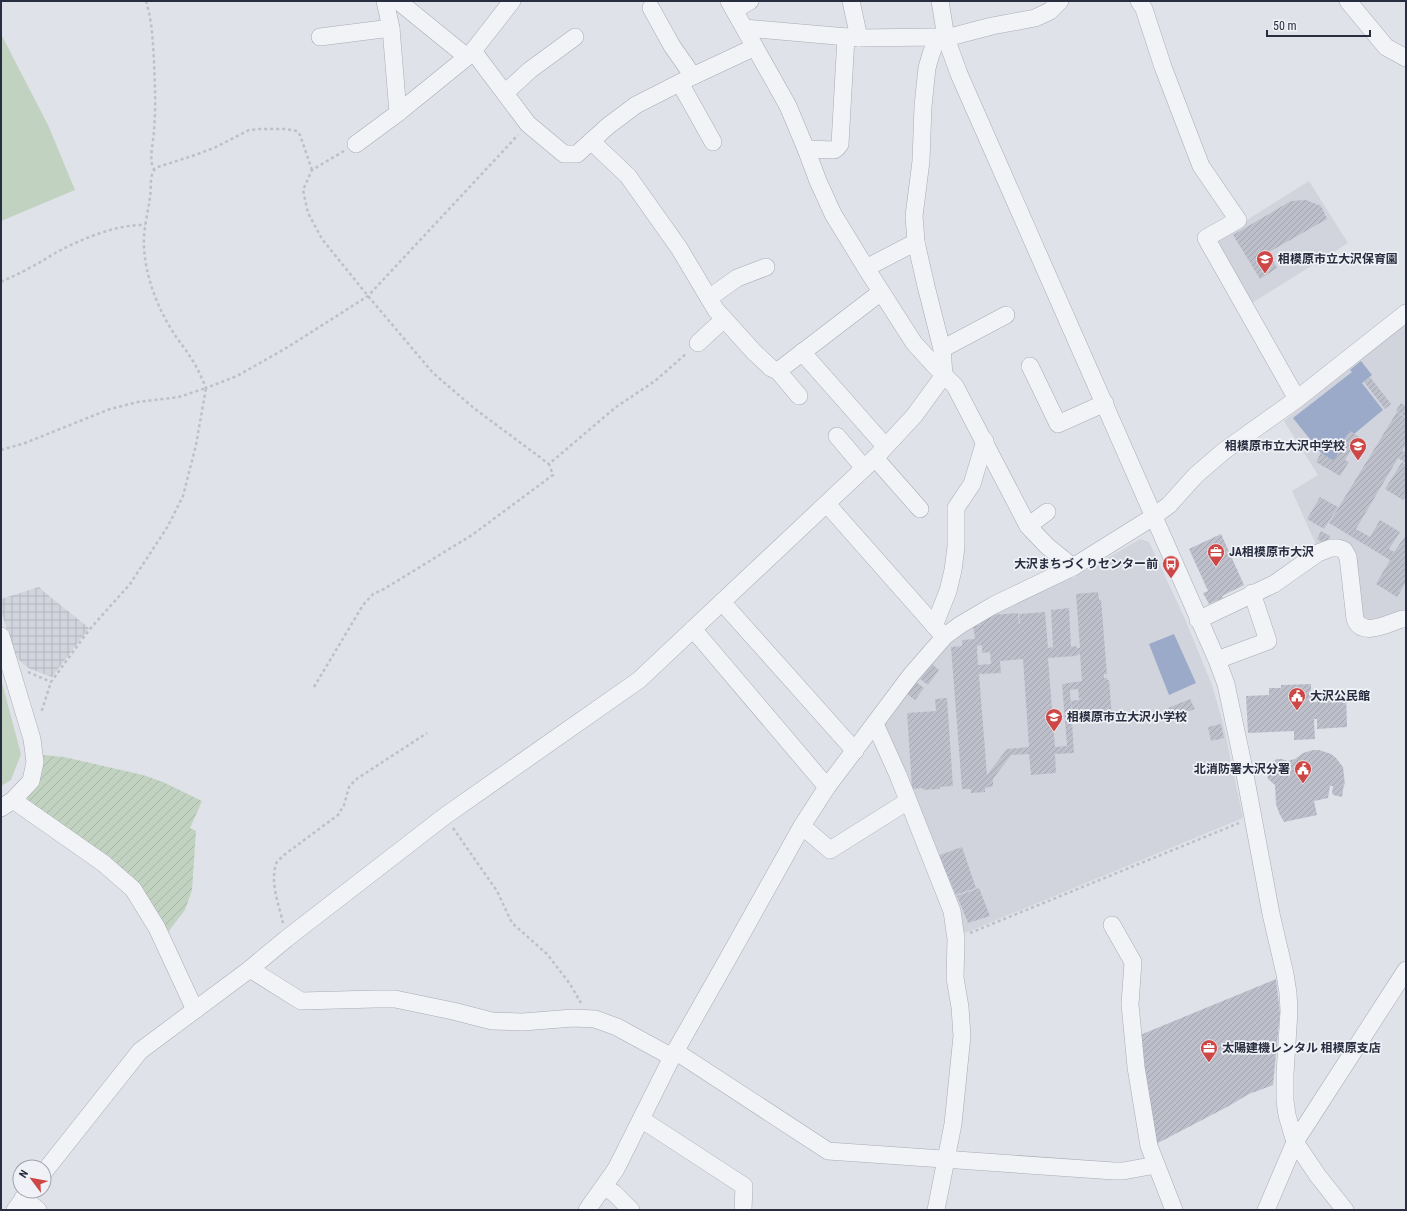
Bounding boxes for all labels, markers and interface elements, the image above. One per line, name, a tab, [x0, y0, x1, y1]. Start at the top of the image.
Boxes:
scale bar	[1267, 12, 1370, 38]
text: 50 m	[1273, 19, 1297, 33]
school or university icon: 相模原市立大沢保育園	[1255, 249, 1275, 274]
place label: 相模原市立大沢保育園	[1278, 252, 1398, 266]
school or university icon: 相模原市立大沢中学校	[1348, 436, 1368, 461]
place label: 相模原市立大沢中学校	[1225, 439, 1345, 453]
office icon: JA相模原市大沢	[1206, 542, 1226, 567]
place label: JA相模原市大沢	[1229, 545, 1314, 559]
bus stop icon: 大沢まちづくりセンター前	[1161, 554, 1181, 579]
place label: 大沢まちづくりセンター前	[1014, 557, 1158, 571]
public building icon: 大沢公民館	[1287, 686, 1307, 711]
place label: 大沢公民館	[1310, 689, 1370, 703]
school or university icon: 相模原市立大沢小学校	[1044, 707, 1064, 732]
place label: 相模原市立大沢小学校	[1067, 710, 1187, 724]
public building icon: 北消防署大沢分署	[1293, 759, 1313, 784]
place label: 北消防署大沢分署	[1194, 762, 1290, 776]
office icon: 太陽建機レンタル 相模原支店	[1199, 1038, 1219, 1063]
place label: 太陽建機レンタル 相模原支店	[1222, 1041, 1381, 1055]
north arrow	[12, 1159, 52, 1199]
text: N	[17, 1167, 31, 1180]

